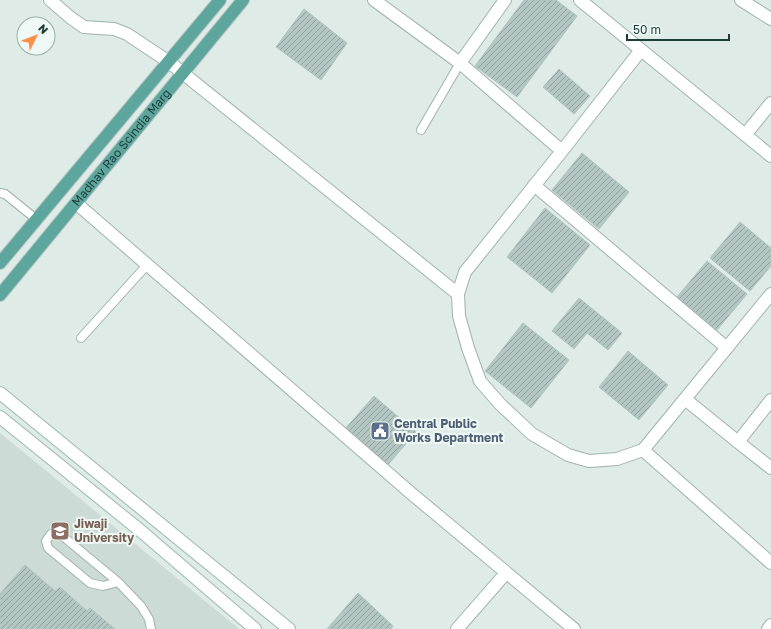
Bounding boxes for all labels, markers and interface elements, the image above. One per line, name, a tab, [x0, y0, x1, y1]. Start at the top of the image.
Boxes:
north arrow	[16, 16, 56, 56]
scale bar	[627, 16, 729, 42]
text: N	[36, 21, 51, 36]
text: 50 m	[633, 22, 661, 37]
street label: Madhav Rao Scindia Marg	[68, 86, 174, 209]
place label: Central Public Works Department	[394, 416, 503, 445]
public building icon: Central Public Works Department	[369, 420, 391, 442]
place label: Jiwaji University	[74, 516, 135, 545]
school or university icon: Jiwaji University	[49, 520, 71, 542]

